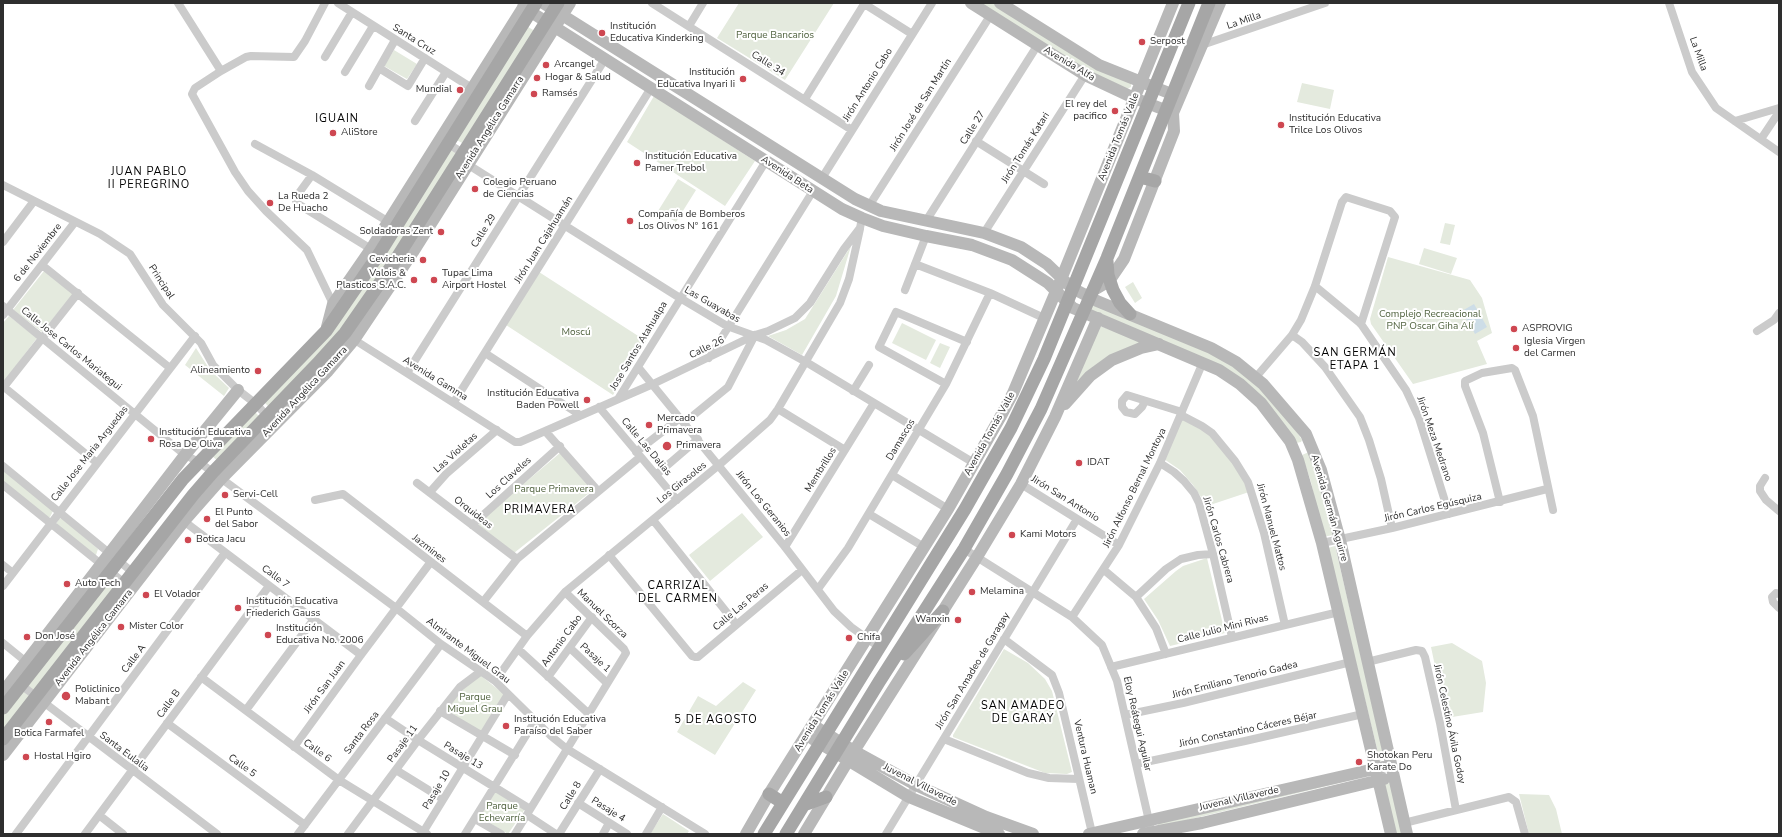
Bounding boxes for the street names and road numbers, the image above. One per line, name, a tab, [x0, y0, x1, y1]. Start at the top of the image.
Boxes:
street label: La Milla	[1225, 10, 1263, 32]
street label: Santa Cruz	[390, 22, 438, 58]
street label: La Milla	[1686, 35, 1710, 73]
street label: Avenida Alfa	[1041, 44, 1097, 84]
street label: Jirón Antonio Cabo	[841, 46, 895, 124]
street label: Calle 34	[749, 49, 787, 79]
street label: Jirón José de San Martín	[888, 56, 954, 154]
street label: Avenida Angélica Gamarra	[453, 74, 527, 182]
street label: Avenida Tomás Valle	[1096, 91, 1142, 183]
street label: Calle 27	[958, 109, 988, 147]
street label: Jirón Tomás Katari	[999, 110, 1053, 186]
street label: Avenida Beta	[759, 154, 815, 196]
street label: Jirón Juan Cajahuamán	[512, 194, 576, 286]
street label: Calle 29	[469, 212, 499, 250]
street label: 6 de Noviembre	[11, 221, 65, 285]
street label: Principal	[145, 262, 177, 302]
street label: Las Guayabas	[682, 284, 742, 326]
street label: Jose Santos Atahualpa	[608, 299, 670, 393]
street label: Calle Jose Carlos Mariategui	[18, 305, 124, 393]
street label: Calle 26	[687, 334, 727, 362]
street label: Avenida Angélica Gamarra	[260, 344, 350, 440]
street label: Avenida Gamma	[400, 354, 470, 404]
street label: Avenida Tomás Valle	[962, 390, 1018, 478]
street label: Jirón Meza Medrano	[1414, 395, 1454, 483]
street label: Calle Jose Maria Arguedas	[49, 404, 131, 504]
street label: Calle Las Dalias	[618, 416, 674, 478]
street label: Damascos	[884, 417, 918, 463]
street label: Jirón Alfonso Bernal Montoya	[1101, 426, 1169, 550]
street label: Las Violetas	[432, 430, 480, 476]
street label: Membrillos	[803, 445, 839, 495]
street label: Avenida Germán Aguirre	[1308, 453, 1350, 563]
street label: Los Claveles	[484, 455, 534, 501]
street label: Los Girasoles	[655, 459, 709, 507]
street label: Jirón Los Geranios	[733, 469, 793, 539]
street label: Jirón San Antonio	[1029, 473, 1101, 525]
street label: Jirón Manuel Mattos	[1254, 482, 1288, 572]
street label: Jirón Carlos Egúsquiza	[1383, 491, 1483, 525]
street label: Orquideas	[451, 494, 495, 532]
street label: Jirón Carlos Cabrera	[1200, 495, 1236, 585]
street label: Jazmines	[410, 532, 448, 566]
street label: Calle 7	[259, 563, 291, 591]
street label: Calle Las Peras	[711, 580, 771, 634]
street label: Avenida Angélica Gamarra	[52, 587, 136, 689]
street label: Manuel Scorza	[574, 587, 630, 641]
street label: Jirón San Amadeo de Garagay	[933, 610, 1013, 732]
street label: Calle Julio Mini Rivas	[1176, 612, 1270, 646]
street label: Antonio Cabo	[539, 613, 585, 669]
street label: Almirante Miguel Grau	[424, 616, 512, 686]
street label: Pasaje 1	[577, 641, 613, 675]
street label: Calle A	[119, 642, 149, 676]
street label: Jirón San Juan	[302, 658, 348, 716]
street label: Jirón Emiliano Tenorio Gadea	[1171, 659, 1299, 701]
street label: Jirón Celestino Ávila Godoy	[1430, 663, 1468, 785]
street label: Avenida Tomás Valle	[792, 668, 852, 754]
street label: Eloy Reátegui Aguilar	[1120, 675, 1154, 773]
street label: Calle B	[155, 687, 183, 721]
street label: Santa Rosa	[342, 709, 382, 757]
street label: Jirón Constantino Cáceres Béjar	[1178, 710, 1318, 750]
street label: Ventura Huaman	[1071, 719, 1099, 795]
street label: Pasaje 11	[385, 723, 421, 765]
street label: Santa Eulalia	[97, 730, 151, 774]
street label: Calle 6	[301, 737, 333, 765]
street label: Pasaje 13	[441, 740, 485, 772]
street label: Calle 5	[226, 752, 258, 780]
street label: Juvenal Villaverde	[881, 761, 959, 809]
street label: Pasaje 10	[421, 768, 453, 812]
street label: Calle 8	[558, 779, 584, 813]
street label: Juvenal Villaverde	[1198, 784, 1280, 814]
street label: Pasaje 4	[589, 795, 627, 825]

